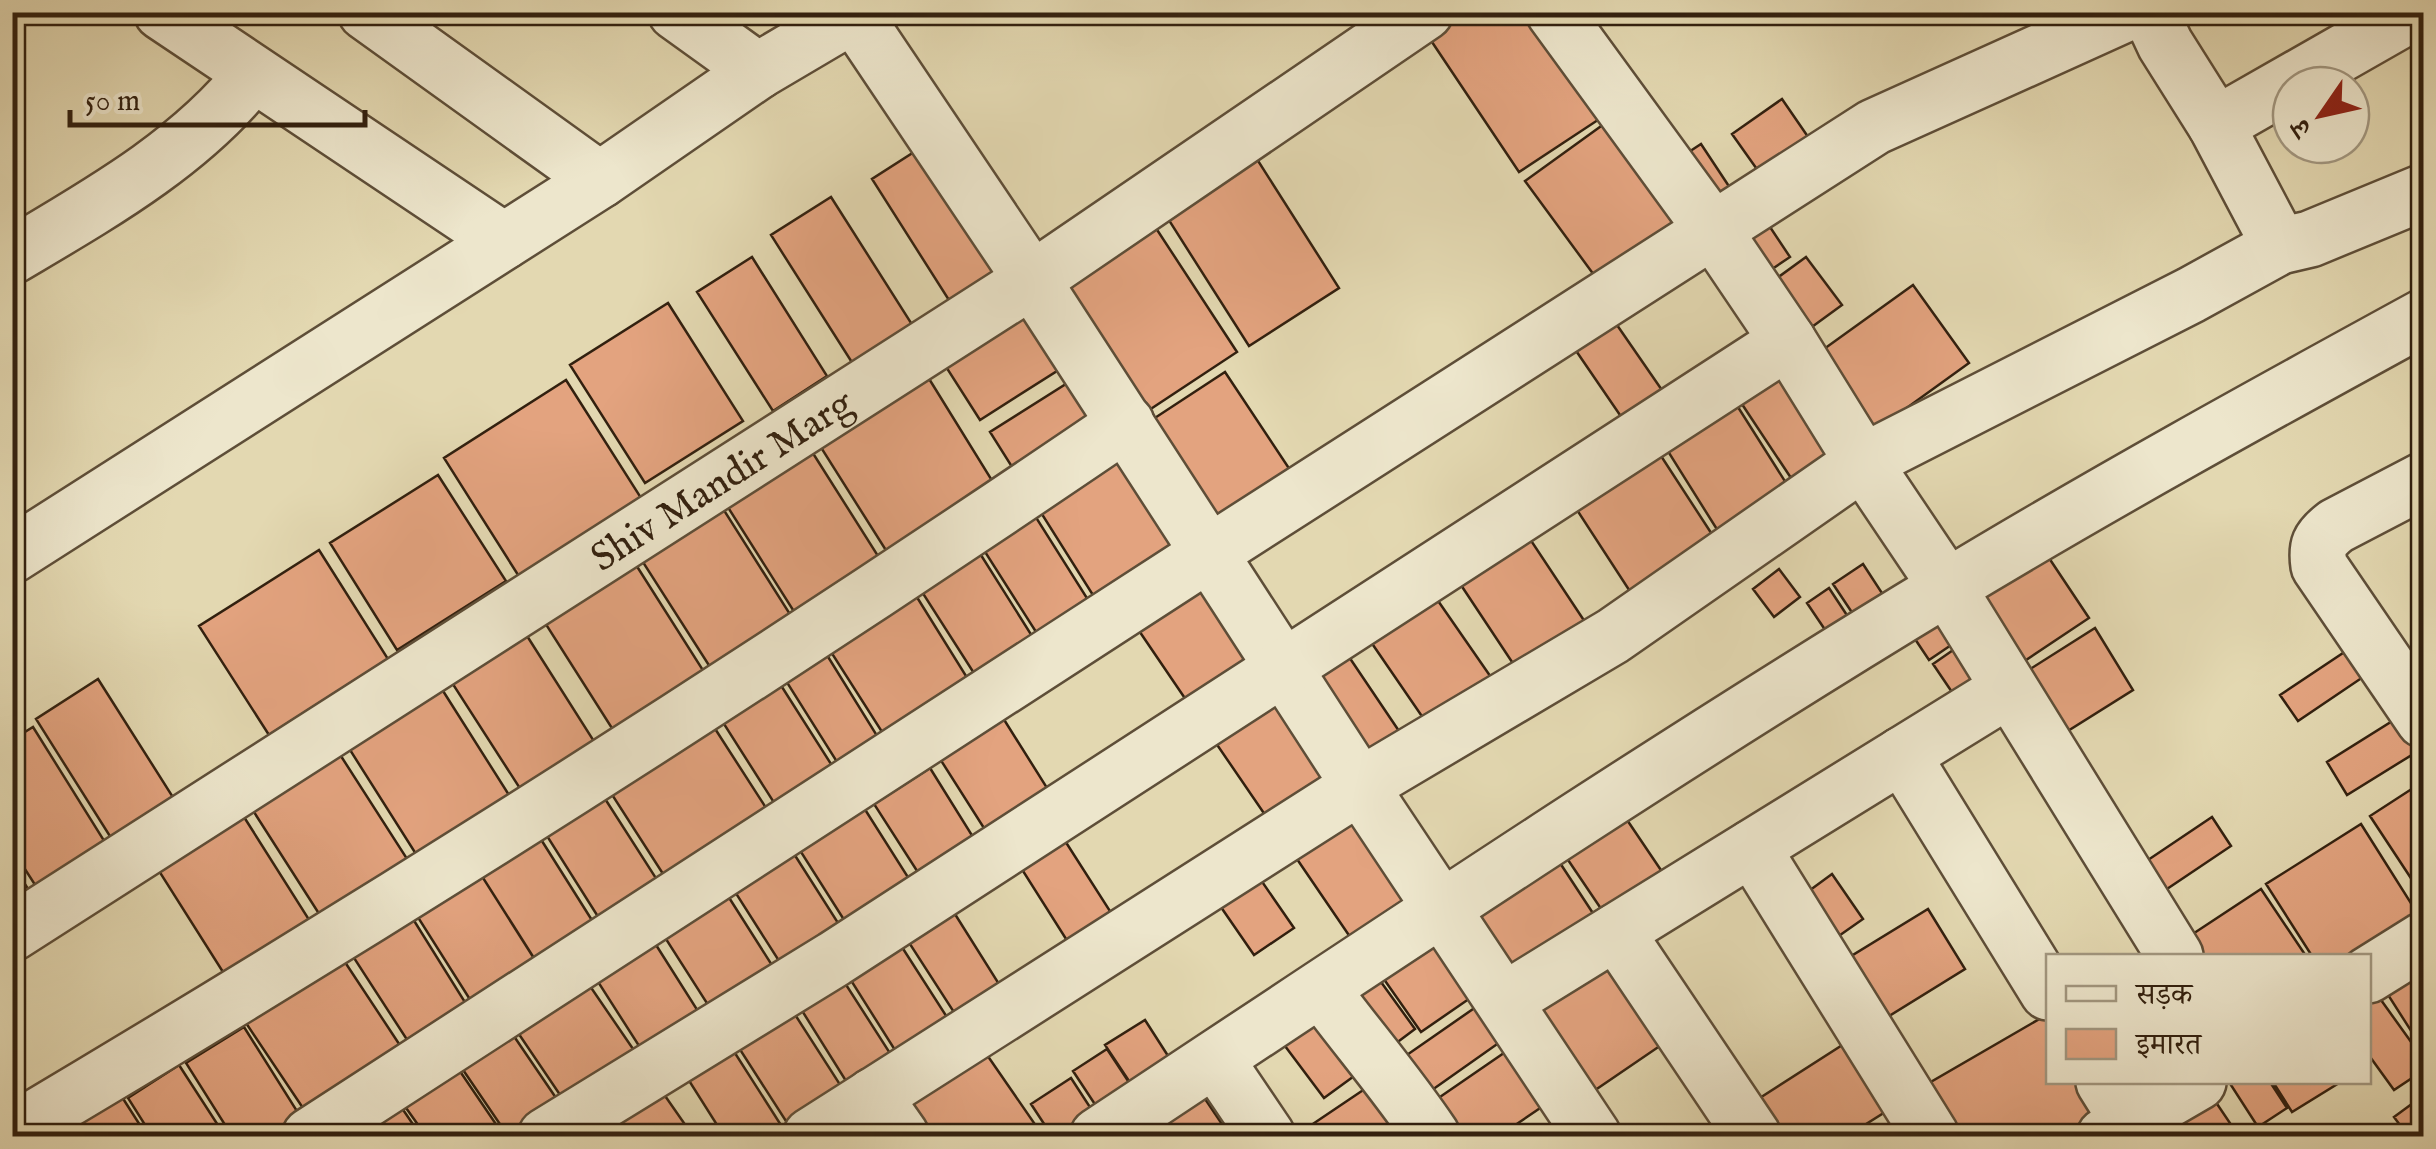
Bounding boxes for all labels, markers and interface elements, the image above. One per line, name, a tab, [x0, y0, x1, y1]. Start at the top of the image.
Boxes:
scale bar	[70, 65, 365, 127]
north arrow	[2271, 65, 2371, 165]
text: 50 m	[85, 83, 140, 121]
text: उ	[2283, 110, 2322, 145]
street label: Shiv Mandir Marg	[582, 378, 865, 585]
legend	[2046, 954, 2371, 1084]
text: सड़क	[2134, 977, 2194, 1015]
text: इमारत	[2134, 1027, 2203, 1065]

